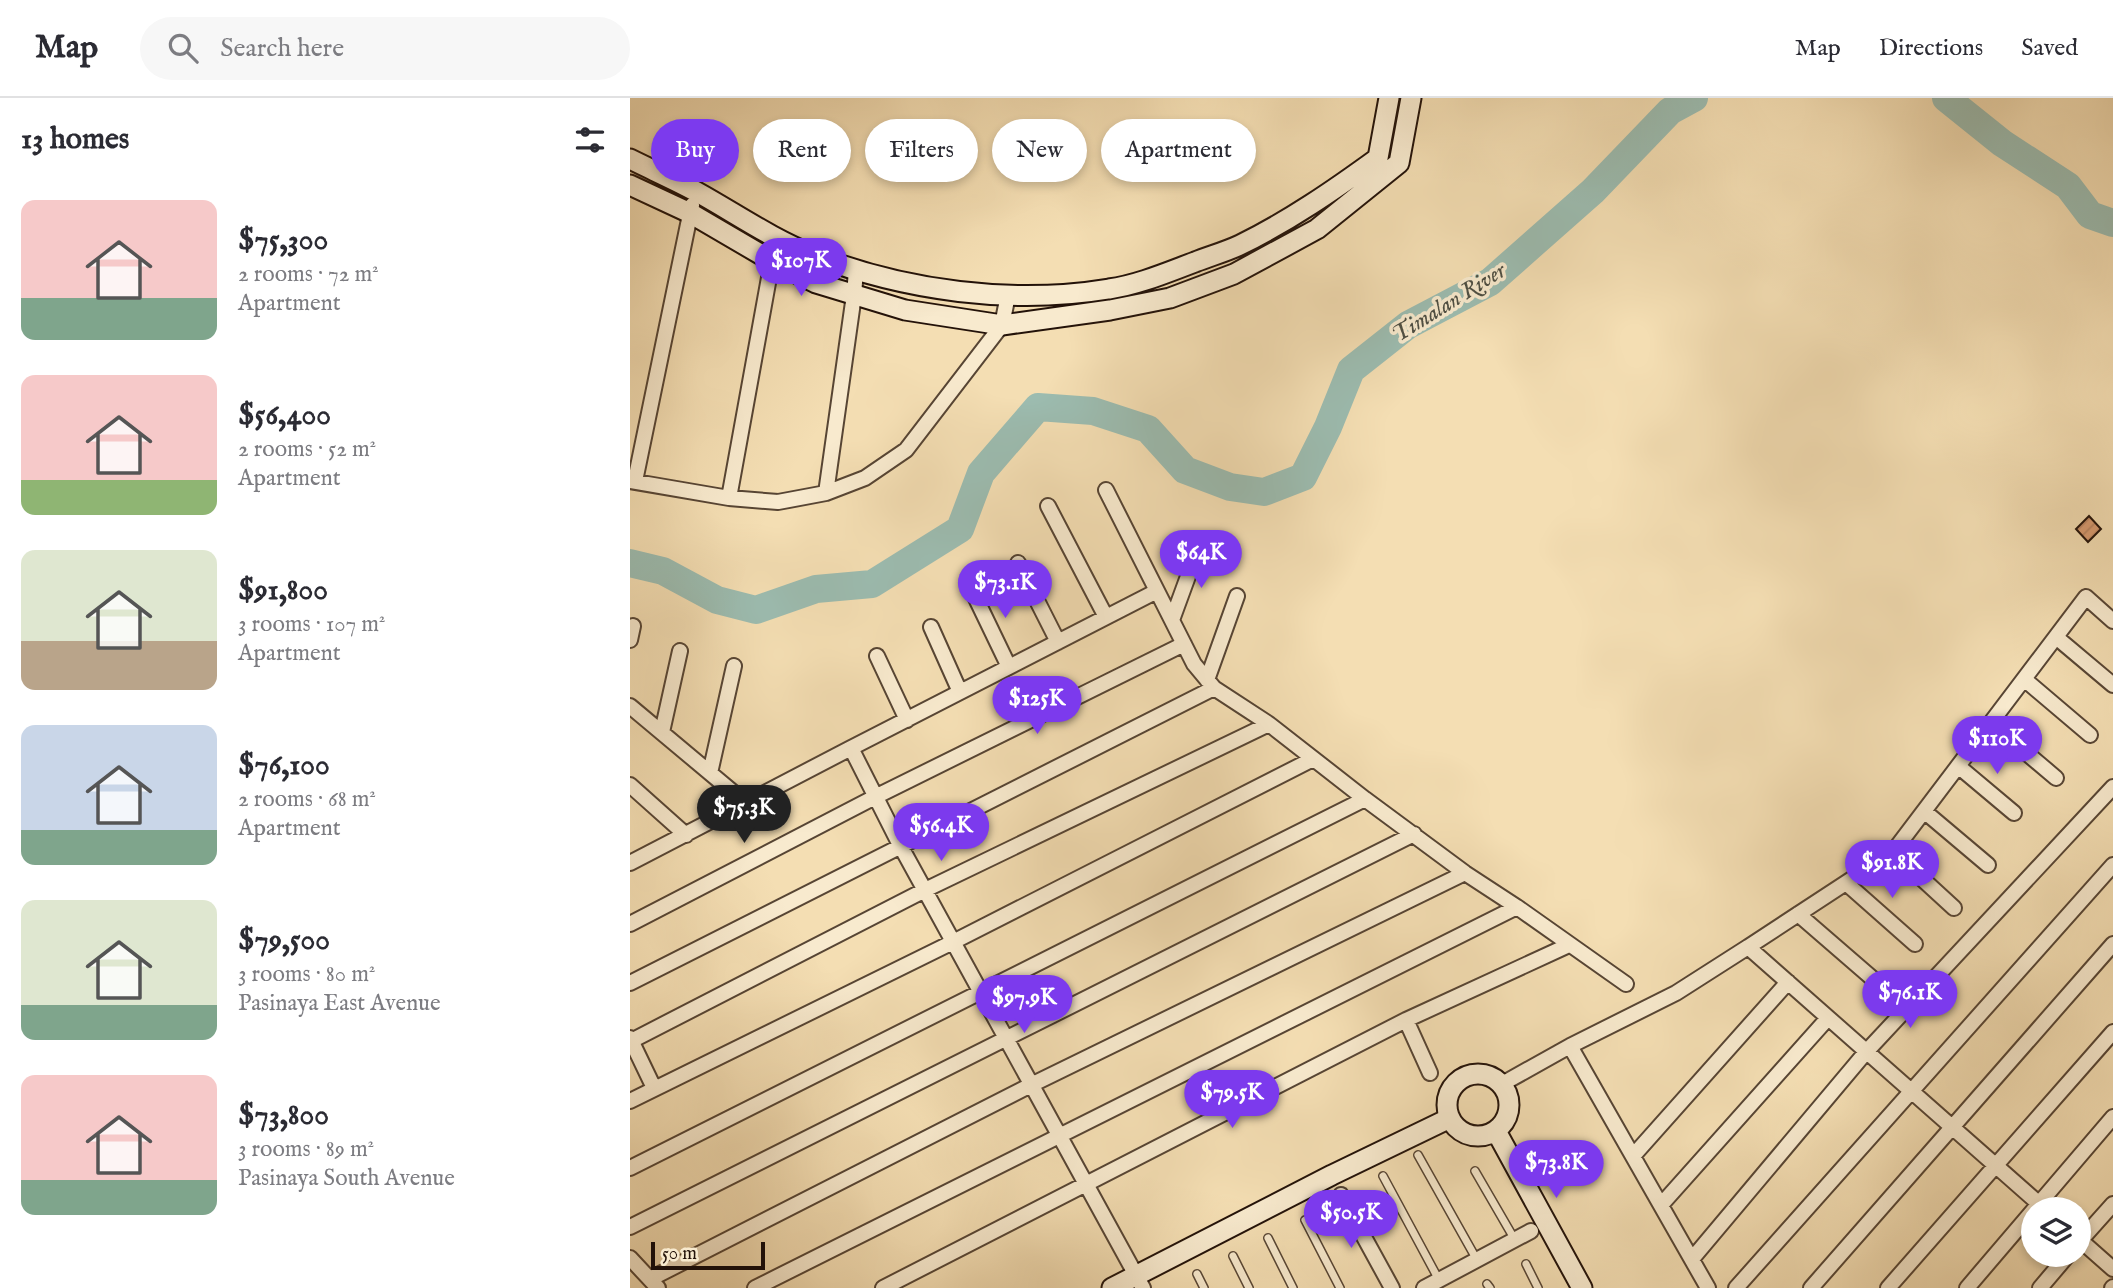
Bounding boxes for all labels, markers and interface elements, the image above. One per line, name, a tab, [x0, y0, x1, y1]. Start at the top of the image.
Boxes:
search box	[140, 17, 630, 80]
text: Map	[35, 27, 98, 69]
icon: search	[164, 29, 202, 67]
text: Search here	[220, 32, 344, 65]
text: Map	[1795, 33, 1841, 64]
text: Directions	[1879, 33, 1983, 64]
text: Saved	[2021, 33, 2078, 64]
chip: Buy	[651, 119, 739, 182]
chip: Rent	[753, 119, 851, 182]
chip: Filters	[865, 119, 978, 182]
chip: New	[992, 119, 1087, 182]
chip: Apartment	[1101, 119, 1256, 182]
text: 13 homes	[21, 121, 129, 159]
icon: filters	[571, 121, 609, 159]
text: $75,300	[238, 222, 328, 260]
icon: home	[77, 228, 161, 312]
pin: $107K	[752, 238, 850, 298]
text: $107K	[771, 246, 831, 275]
water label: Timalan River	[1387, 256, 1512, 349]
text: 2 rooms · 72 m²	[238, 260, 379, 289]
text: Apartment	[238, 289, 341, 318]
text: $56,400	[238, 397, 331, 435]
icon: home	[77, 403, 161, 487]
text: 2 rooms · 52 m²	[238, 435, 376, 464]
text: Apartment	[238, 464, 341, 493]
pin: $64K	[1160, 531, 1242, 590]
text: $64K	[1176, 538, 1226, 567]
pin: $73.1K	[948, 560, 1062, 620]
text: $73.1K	[974, 568, 1036, 597]
text: $91,800	[238, 572, 328, 610]
icon: home	[77, 578, 161, 662]
text: 3 rooms · 107 m²	[238, 610, 386, 639]
text: Apartment	[238, 639, 341, 668]
pin: $125K	[988, 676, 1086, 736]
text: $125K	[1009, 684, 1066, 713]
pin: $110K	[1948, 716, 2046, 776]
text: $110K	[1968, 724, 2026, 753]
text: $76,100	[238, 747, 330, 785]
icon: home	[77, 753, 161, 837]
text: 2 rooms · 68 m²	[238, 785, 376, 814]
pin: $75.3K	[687, 786, 801, 845]
text: $75.3K	[713, 793, 775, 822]
pin: $56.4K	[884, 804, 998, 863]
text: $56.4K	[909, 811, 973, 840]
text: Apartment	[238, 814, 341, 843]
pin: $91.8K	[1835, 840, 1949, 900]
text: $91.8K	[1861, 848, 1923, 877]
text: $79,500	[238, 922, 330, 960]
icon: home	[77, 928, 161, 1012]
text: 3 rooms · 80 m²	[238, 960, 375, 989]
pin: $76.1K	[1853, 970, 1967, 1030]
pin: $97.9K	[967, 976, 1081, 1035]
text: $76.1K	[1878, 978, 1942, 1007]
text: $97.9K	[991, 983, 1057, 1012]
text: Pasinaya East Avenue	[238, 989, 441, 1018]
pin: $79.5K	[1175, 1070, 1289, 1130]
text: $79.5K	[1200, 1078, 1264, 1107]
text: $73,800	[238, 1097, 329, 1135]
icon: home	[77, 1103, 161, 1187]
text: 3 rooms · 89 m²	[238, 1135, 374, 1164]
pin: $73.8K	[1499, 1140, 1613, 1200]
text: $73.8K	[1525, 1148, 1587, 1177]
text: Pasinaya South Avenue	[238, 1164, 455, 1193]
pin: $50.5K	[1294, 1190, 1408, 1250]
map controls	[2021, 1197, 2091, 1267]
button: layers	[2021, 1197, 2091, 1267]
text: $50.5K	[1320, 1198, 1382, 1227]
scale bar	[651, 1239, 765, 1271]
text: 50 m	[662, 1242, 697, 1266]

